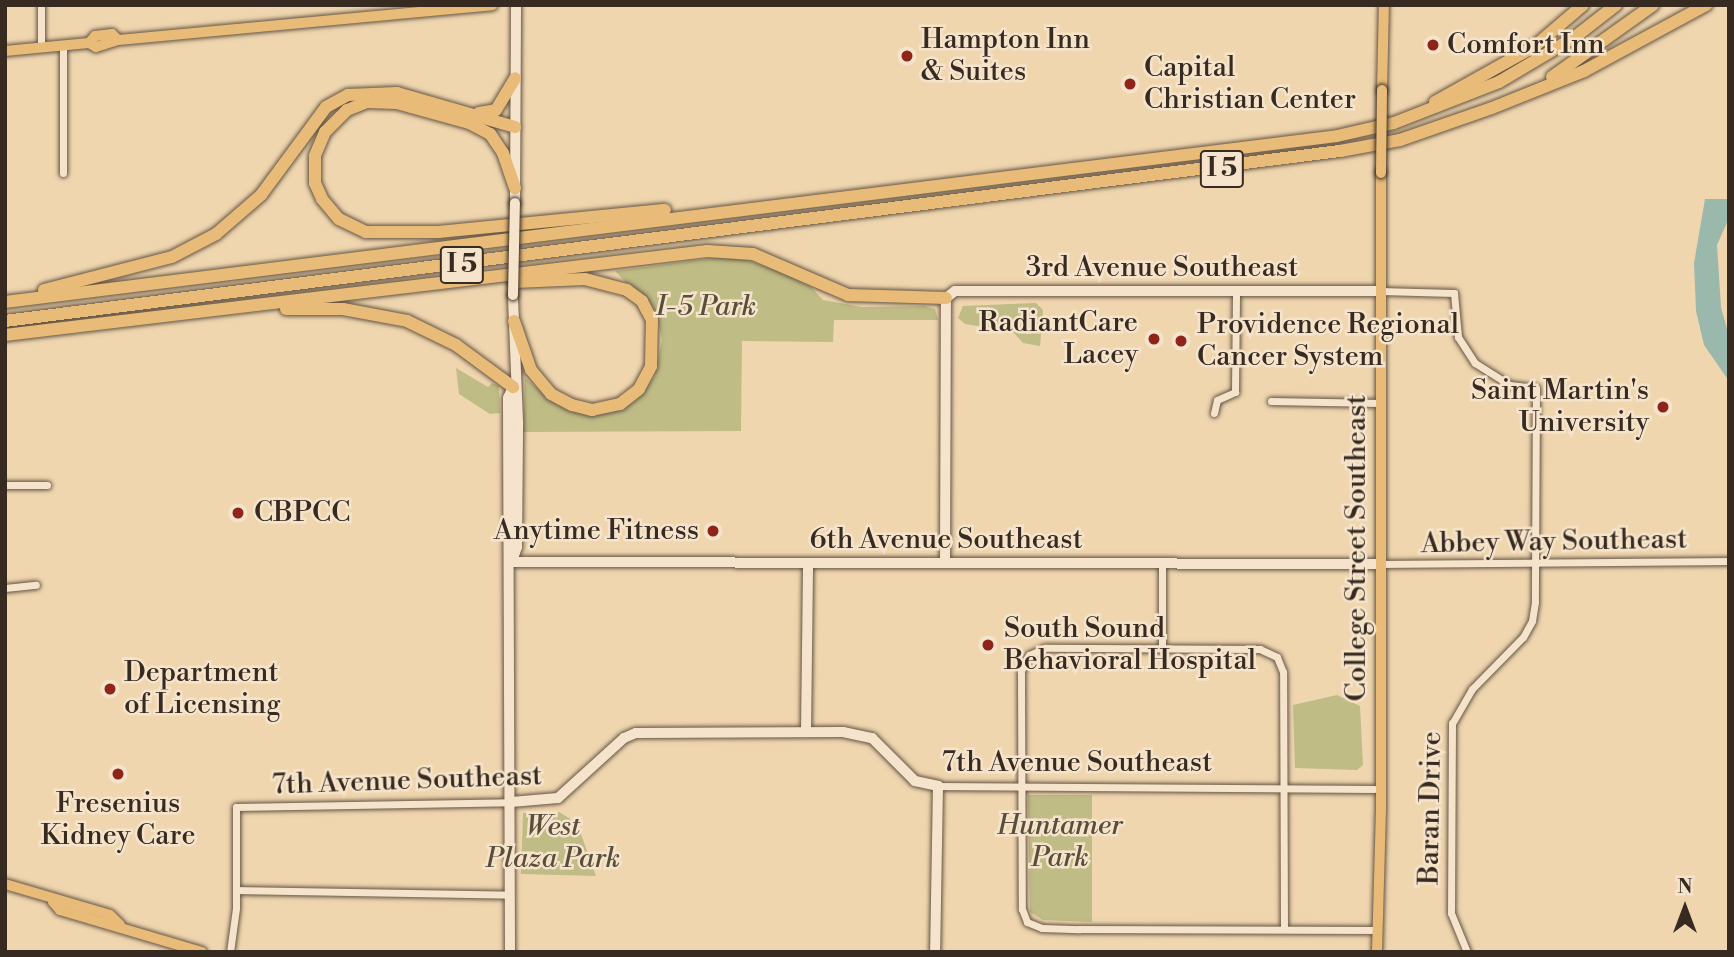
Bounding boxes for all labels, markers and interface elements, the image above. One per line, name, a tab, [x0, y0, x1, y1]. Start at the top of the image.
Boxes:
place label: Hampton Inn & Suites	[921, 23, 1090, 89]
place label: Comfort Inn	[1447, 28, 1604, 62]
marker: Comfort Inn	[1425, 37, 1441, 53]
marker: Hampton Inn & Suites	[899, 48, 915, 64]
place label: Capital Christian Center	[1144, 51, 1356, 117]
marker: Capital Christian Center	[1122, 76, 1138, 92]
road number: I 5	[1199, 146, 1245, 192]
road number: I 5	[439, 242, 485, 288]
street label: 3rd Avenue Southeast	[1026, 251, 1298, 285]
park label: I-5 Park	[656, 290, 756, 324]
place label: RadiantCare Lacey	[978, 306, 1138, 372]
place label: Providence Regional Cancer System	[1197, 308, 1459, 374]
marker: RadiantCare Lacey	[1144, 329, 1164, 349]
marker: Providence Regional Cancer System	[1171, 331, 1191, 351]
place label: Saint Martin's University	[1471, 374, 1649, 440]
street label: College Street Southeast	[1340, 395, 1374, 701]
marker: Saint Martin's University	[1655, 399, 1671, 415]
place label: CBPCC	[254, 496, 350, 530]
marker: CBPCC	[228, 503, 248, 523]
place label: Anytime Fitness	[494, 514, 699, 548]
marker: Anytime Fitness	[705, 523, 721, 539]
street label: 6th Avenue Southeast	[809, 523, 1083, 557]
street label: Abbey Way Southeast	[1421, 523, 1687, 561]
place label: South Sound Behavioral Hospital	[1004, 612, 1256, 678]
marker: South Sound Behavioral Hospital	[978, 635, 998, 655]
place label: Department of Licensing	[124, 656, 281, 722]
marker: Department of Licensing	[102, 681, 118, 697]
street label: Baran Drive	[1413, 731, 1449, 885]
street label: 7th Avenue Southeast	[942, 746, 1212, 780]
street label: 7th Avenue Southeast	[271, 759, 543, 803]
marker: Fresenius Kidney Care	[108, 764, 128, 784]
place label: Fresenius Kidney Care	[40, 787, 196, 853]
park label: Huntamer Park	[997, 809, 1123, 875]
park label: West Plaza Park	[486, 810, 620, 876]
north arrow	[1650, 873, 1720, 943]
text: N	[1677, 875, 1693, 899]

